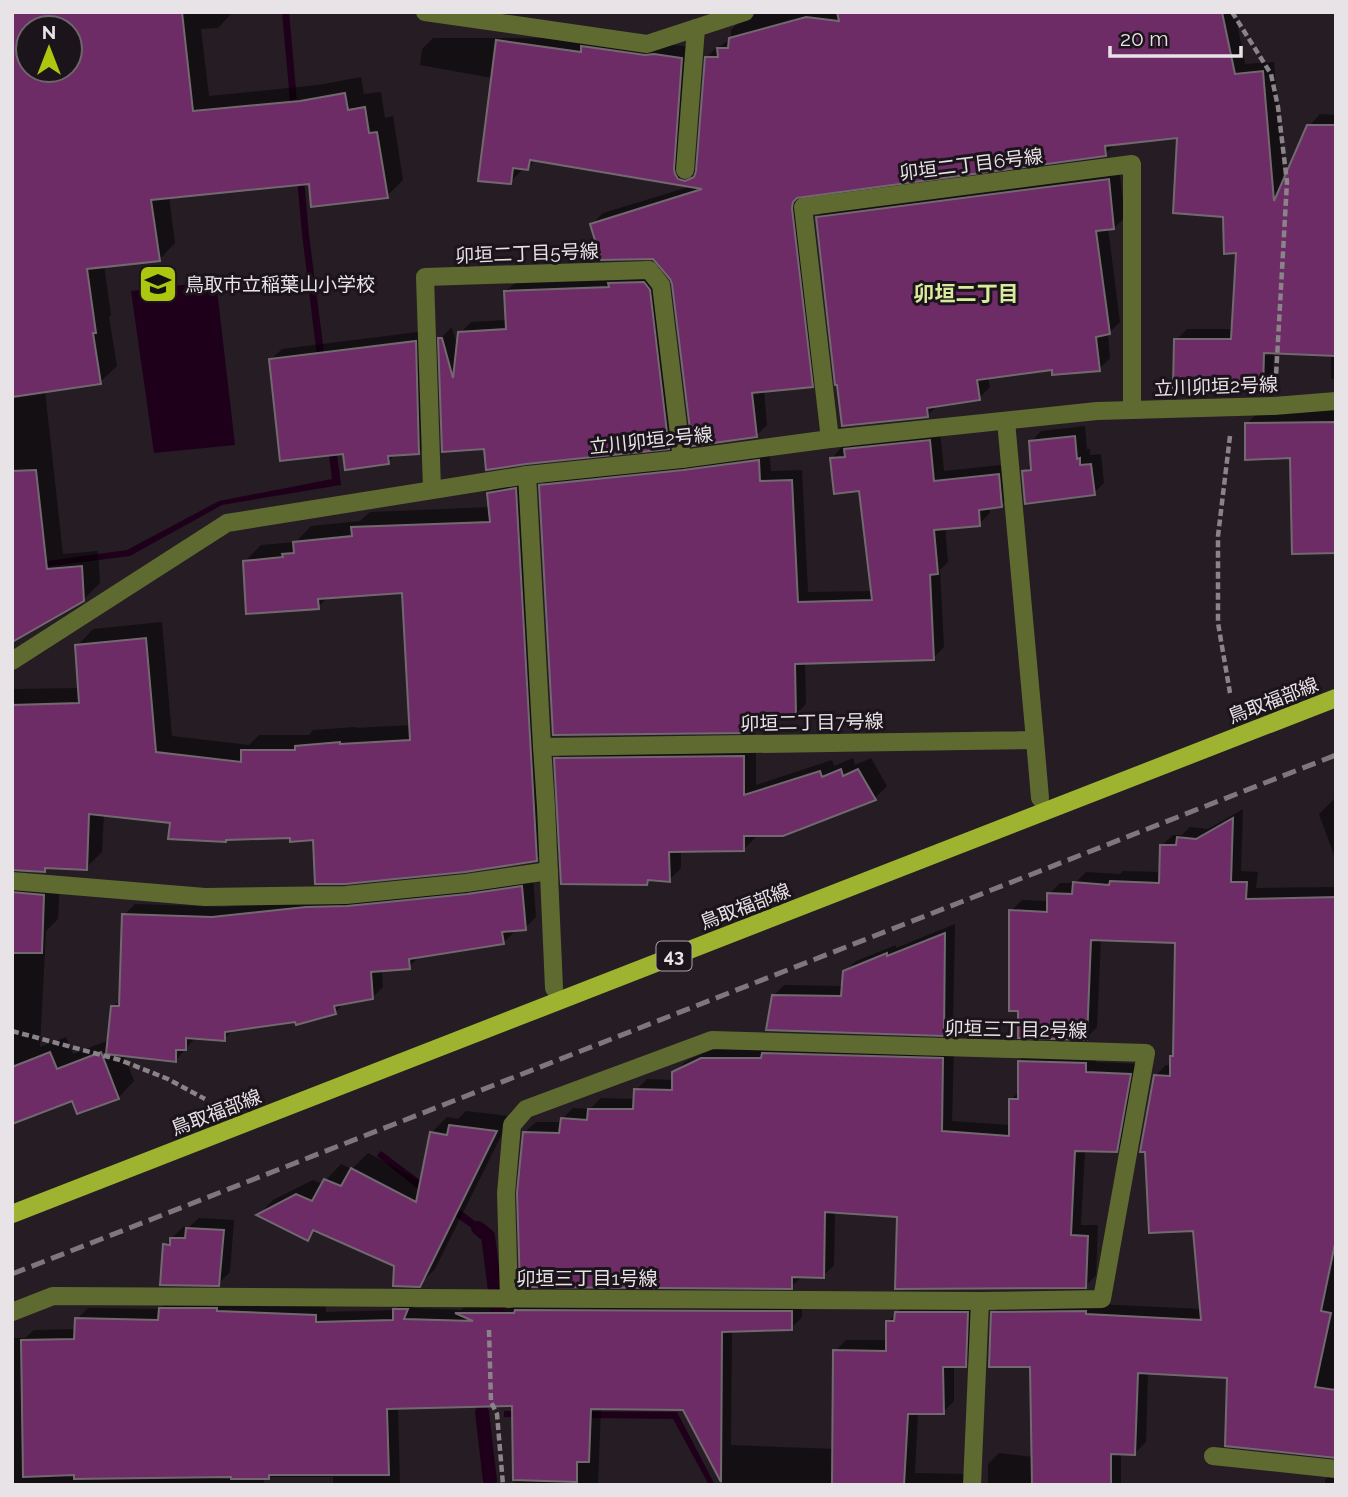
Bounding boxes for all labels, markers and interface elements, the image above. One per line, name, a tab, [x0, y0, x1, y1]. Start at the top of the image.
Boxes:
north arrow	[14, 14, 84, 84]
scale bar	[1110, 14, 1241, 58]
text: N	[42, 21, 56, 43]
text: 20 m	[1120, 26, 1168, 51]
street label: 卯垣二丁目6号線	[898, 144, 1044, 184]
street label: 卯垣二丁目5号線	[455, 240, 599, 266]
school or university icon: 鳥取市立稲葉山小学校	[137, 263, 179, 305]
place label: 鳥取市立稲葉山小学校	[185, 273, 375, 295]
district label: 卯垣二丁目	[914, 281, 1019, 306]
street label: 立川卯垣2号線	[1154, 373, 1278, 399]
street label: 立川卯垣2号線	[588, 423, 714, 457]
street label: 鳥取福部線	[1225, 673, 1321, 727]
street label: 卯垣二丁目7号線	[740, 710, 884, 734]
street label: 鳥取福部線	[697, 879, 793, 933]
road number: 43	[656, 942, 692, 971]
street label: 卯垣三丁目2号線	[944, 1017, 1088, 1041]
street label: 鳥取福部線	[168, 1085, 264, 1139]
street label: 卯垣三丁目1号線	[516, 1267, 658, 1289]

